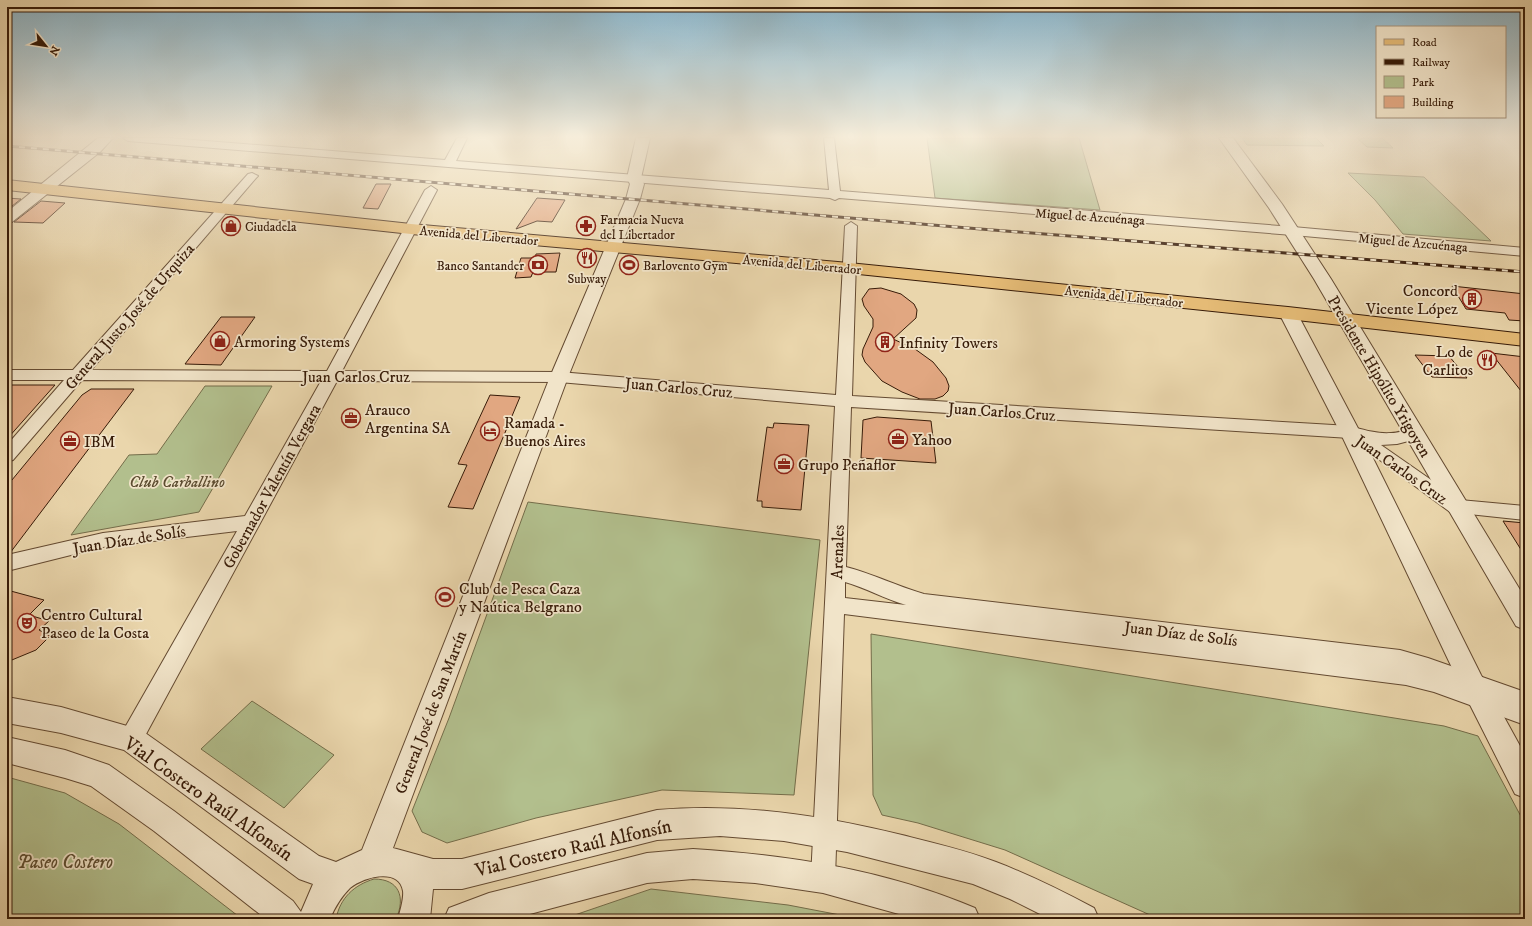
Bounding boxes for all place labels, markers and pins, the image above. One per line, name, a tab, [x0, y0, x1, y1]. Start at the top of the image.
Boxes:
place label: Farmacia Nueva del Libertador	[600, 212, 684, 243]
shop icon: Ciudadela	[220, 215, 242, 237]
pharmacy icon: Farmacia Nueva del Libertador	[575, 215, 597, 237]
place label: Ciudadela	[245, 219, 297, 235]
restaurant icon: Subway	[576, 247, 598, 269]
bank icon: Banco Santander	[527, 254, 549, 276]
sports icon: Barlovento Gym	[618, 254, 640, 276]
place label: Banco Santander	[437, 258, 524, 274]
place label: Barlovento Gym	[643, 258, 728, 274]
place label: Subway	[567, 271, 607, 287]
place label: Concord Vicente López	[1365, 281, 1458, 319]
building icon: Concord Vicente López	[1461, 288, 1483, 310]
shop icon: Armoring Systems	[209, 330, 231, 352]
building icon: Infinity Towers	[874, 331, 896, 353]
place label: Armoring Systems	[234, 332, 350, 352]
place label: Infinity Towers	[899, 333, 998, 353]
place label: Lo de Carlitos	[1423, 342, 1473, 380]
restaurant icon: Lo de Carlitos	[1476, 349, 1498, 371]
place label: Arauco Argentina SA	[365, 400, 451, 438]
office icon: Arauco Argentina SA	[340, 407, 362, 429]
place label: Ramada - Buenos Aires	[504, 413, 586, 451]
hotel icon: Ramada - Buenos Aires	[479, 420, 501, 442]
office icon: Yahoo	[887, 428, 909, 450]
office icon: IBM	[59, 430, 81, 452]
place label: Yahoo	[912, 430, 952, 450]
place label: IBM	[84, 432, 115, 452]
office icon: Grupo Peñaflor	[773, 453, 795, 475]
place label: Grupo Peñaflor	[798, 455, 896, 475]
place label: Club de Pesca Caza y Naútica Belgrano	[459, 579, 582, 617]
sports icon: Club de Pesca Caza y Naútica Belgrano	[434, 586, 456, 608]
place label: Centro Cultural Paseo de la Costa	[41, 605, 149, 643]
theatre icon: Centro Cultural Paseo de la Costa	[16, 612, 38, 634]

